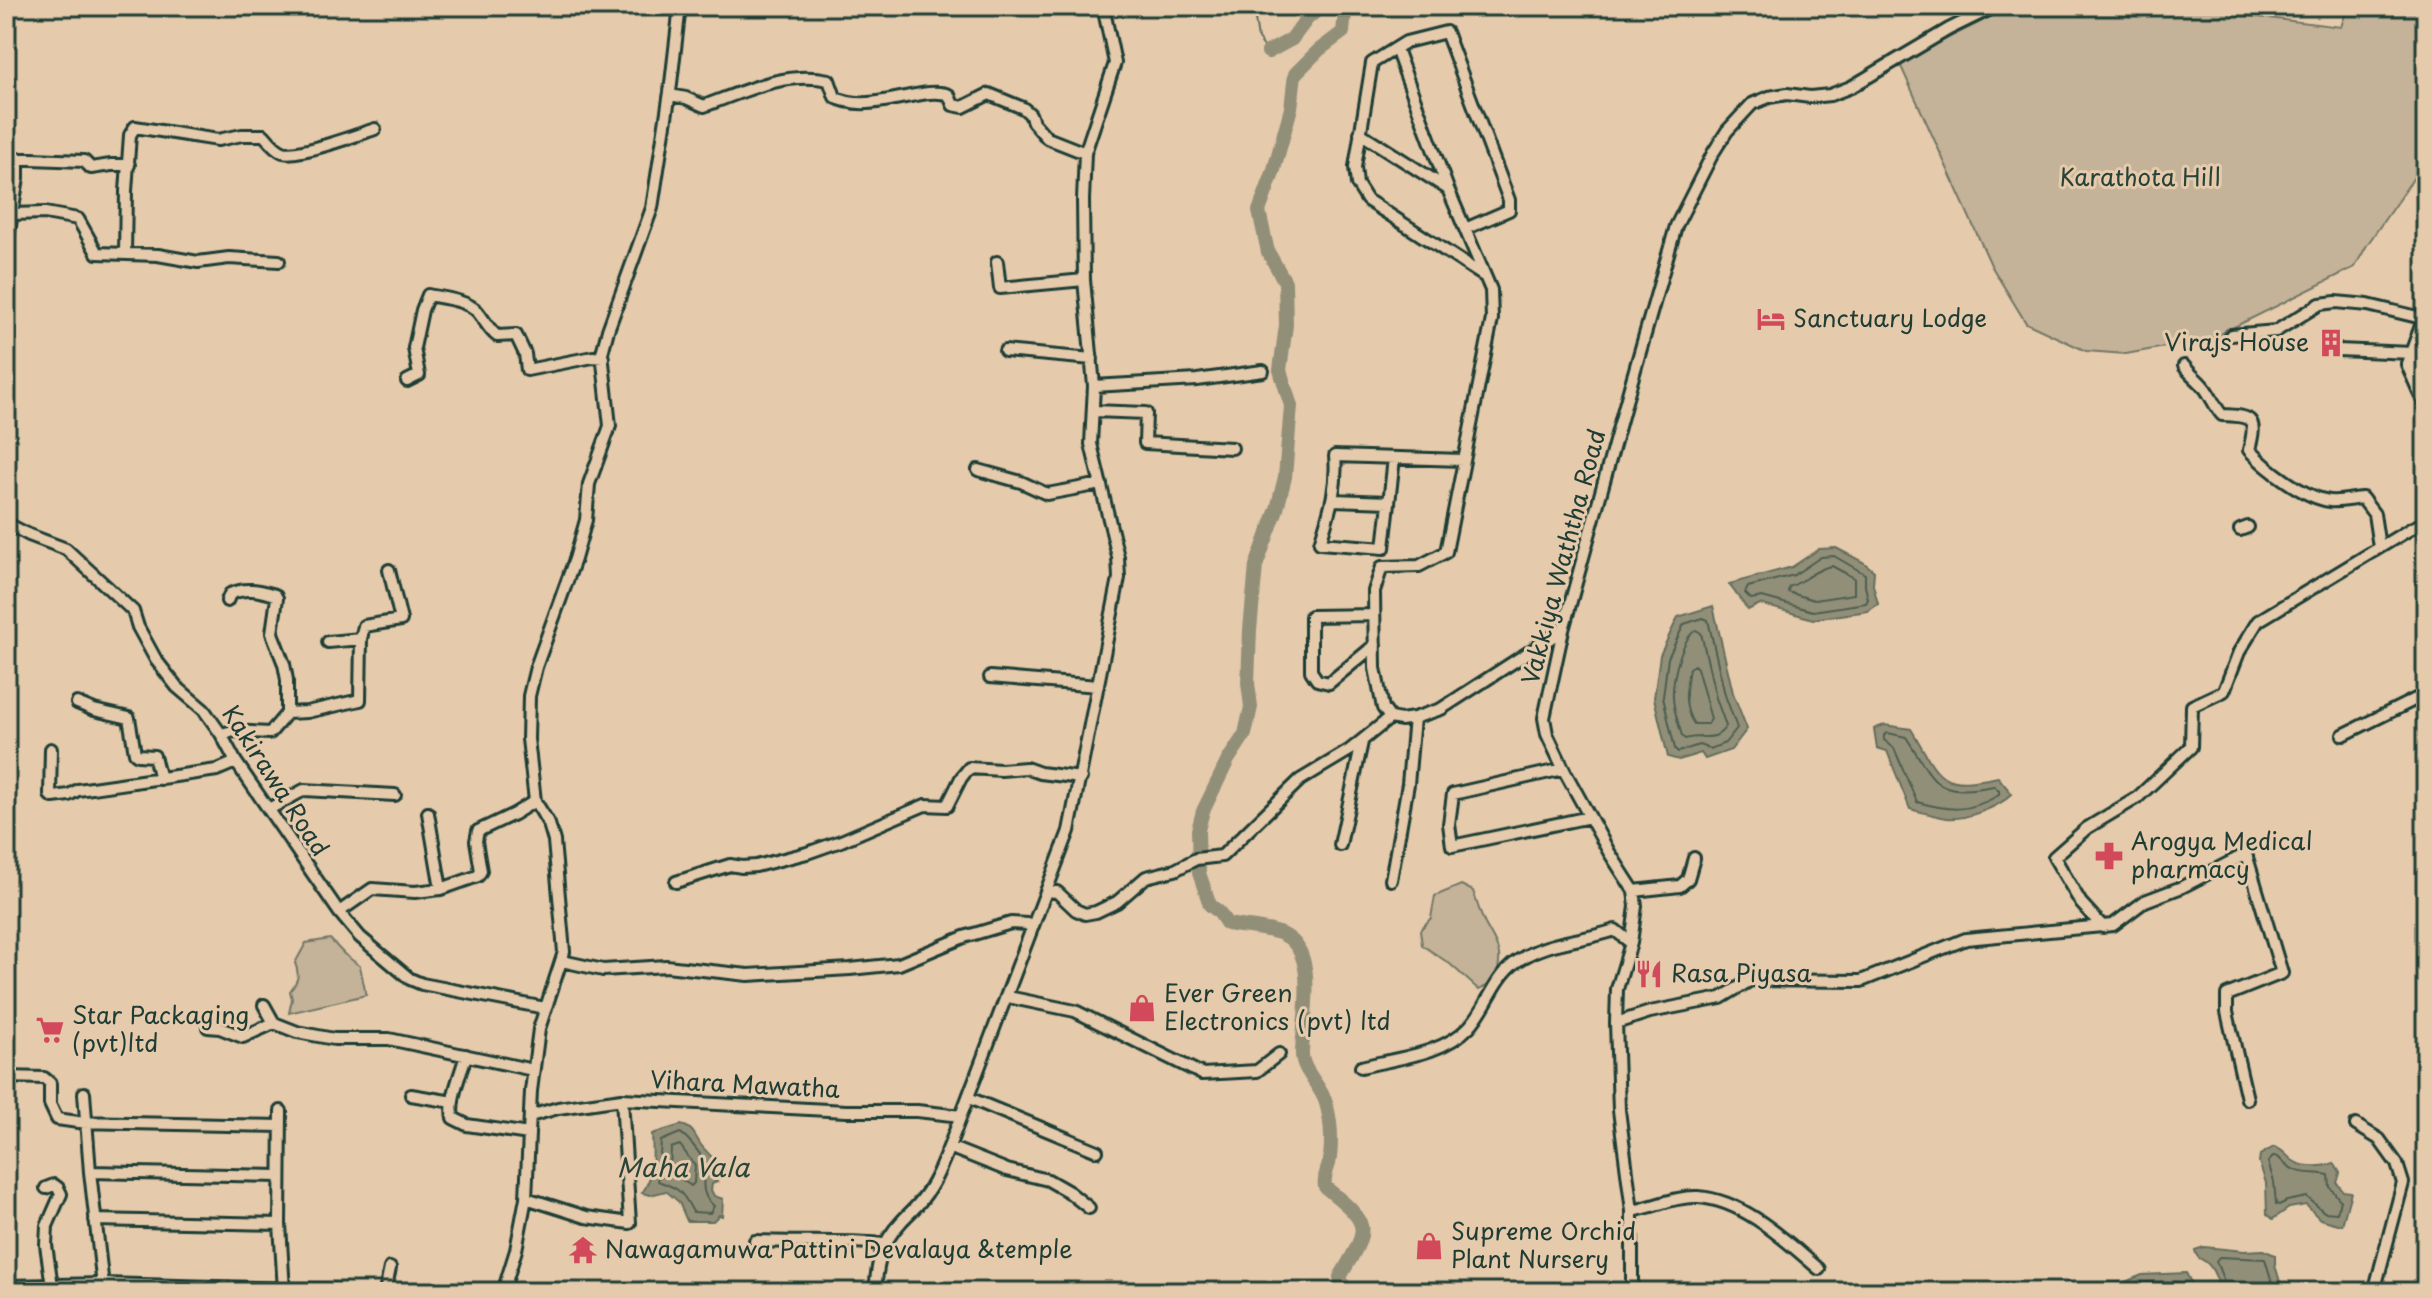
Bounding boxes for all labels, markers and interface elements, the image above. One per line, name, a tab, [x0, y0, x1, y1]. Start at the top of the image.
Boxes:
park label: Karathota Hill	[2059, 158, 2221, 194]
place label: Sanctuary Lodge	[1793, 299, 1987, 335]
hotel icon: Sanctuary Lodge	[1756, 304, 1786, 334]
place label: Virajs House	[2164, 323, 2309, 359]
building icon: Virajs House	[2316, 328, 2346, 358]
street label: Vakkiya Waththa Road	[1511, 425, 1613, 688]
street label: Kakirawa Road	[214, 698, 339, 862]
place label: Arogya Medical pharmacy	[2131, 822, 2313, 886]
pharmacy icon: Arogya Medical pharmacy	[2094, 841, 2124, 871]
place label: Rasa Piyasa	[1671, 954, 1812, 990]
restaurant icon: Rasa Piyasa	[1634, 959, 1664, 989]
place label: Ever Green Electronics (pvt) ltd	[1164, 974, 1391, 1038]
shop icon: Ever Green Electronics (pvt) ltd	[1127, 993, 1157, 1023]
place label: Star Packaging (pvt)ltd	[72, 996, 249, 1060]
supermarket icon: Star Packaging (pvt)ltd	[35, 1015, 65, 1045]
street label: Vihara Mawatha	[649, 1060, 841, 1106]
water label: Maha Vala	[617, 1147, 750, 1186]
place label: Supreme Orchid Plant Nursery	[1451, 1212, 1636, 1276]
place label: Nawagamuwa Pattini Devalaya &temple	[605, 1230, 1073, 1266]
shop icon: Supreme Orchid Plant Nursery	[1414, 1231, 1444, 1261]
temple icon: Nawagamuwa Pattini Devalaya &temple	[568, 1235, 598, 1265]

